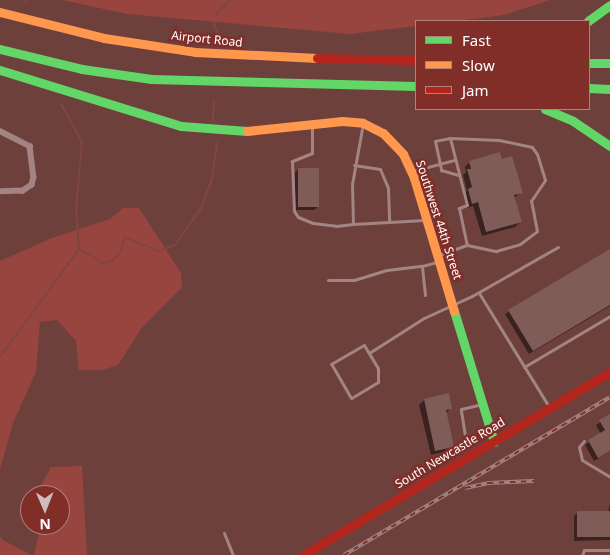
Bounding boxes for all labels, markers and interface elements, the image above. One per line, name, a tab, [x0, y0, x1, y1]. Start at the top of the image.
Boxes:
legend	[415, 20, 590, 110]
street label: Airport Road	[171, 28, 243, 50]
text: Fast	[462, 30, 491, 50]
text: Slow	[462, 55, 495, 75]
text: Jam	[462, 80, 489, 100]
street label: Southwest 44th Street	[413, 159, 465, 281]
street label: South Newcastle Road	[392, 414, 508, 492]
north arrow	[20, 485, 70, 535]
text: N	[39, 515, 51, 534]

